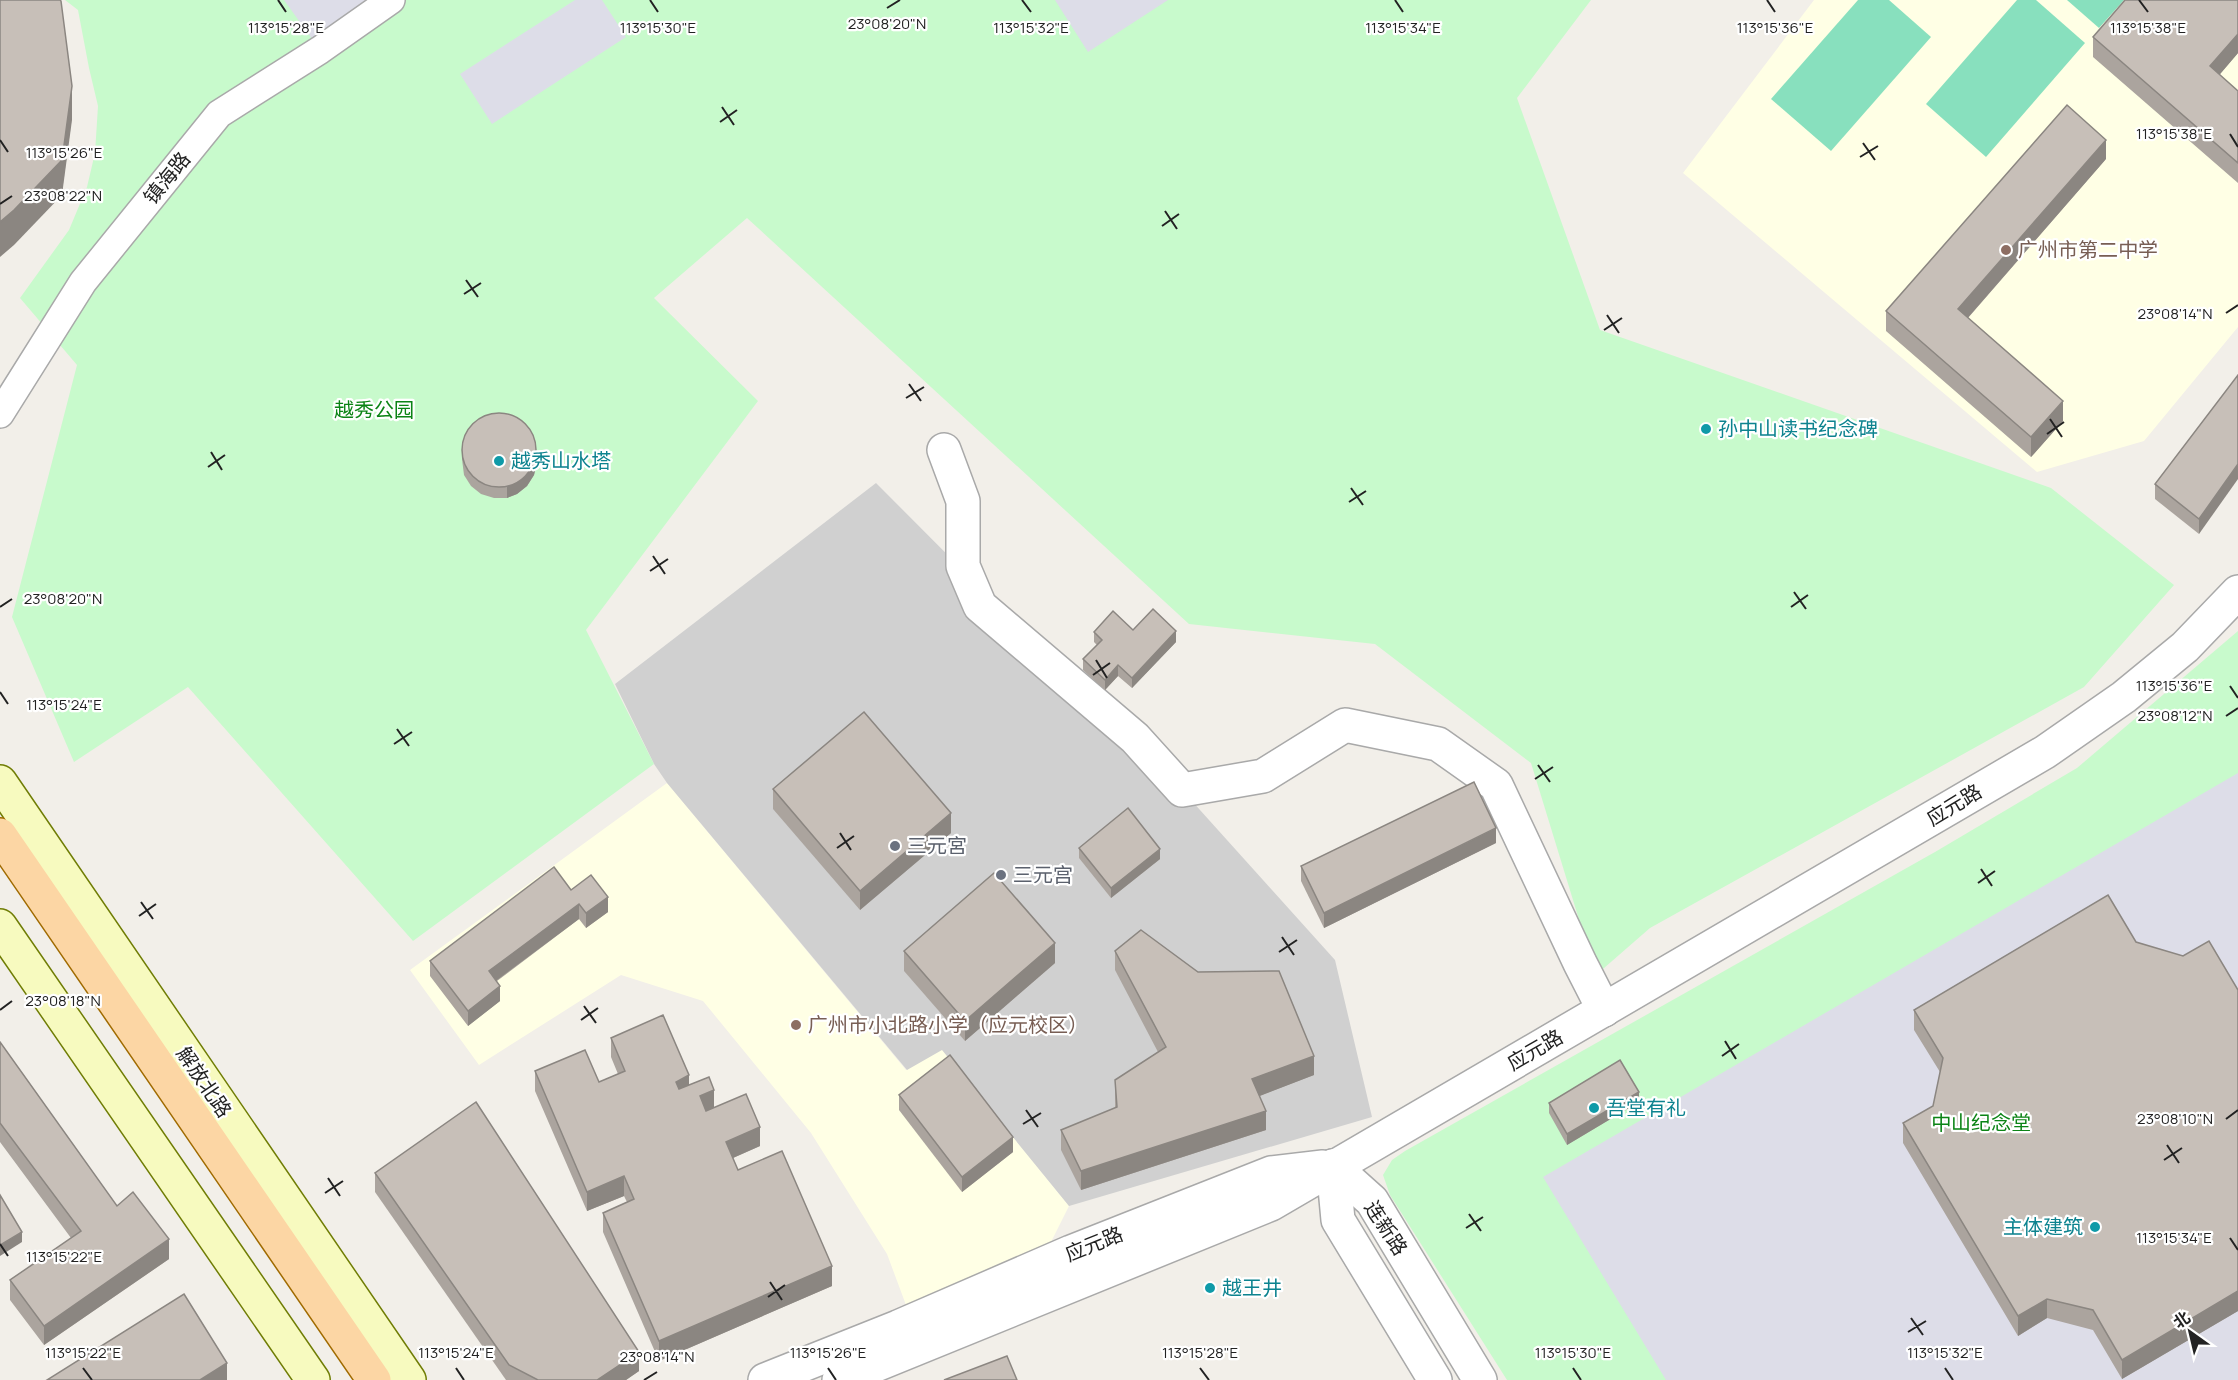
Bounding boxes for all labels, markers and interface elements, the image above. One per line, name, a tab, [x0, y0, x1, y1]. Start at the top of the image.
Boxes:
text: 23°08'20"N	[848, 13, 926, 34]
text: 113°15'28"E	[248, 17, 324, 38]
text: 113°15'30"E	[620, 17, 696, 38]
text: 113°15'32"E	[993, 17, 1069, 38]
text: 113°15'34"E	[1365, 17, 1441, 38]
text: 113°15'36"E	[1737, 17, 1813, 38]
text: 113°15'38"E	[2110, 17, 2186, 38]
text: 113°15'38"E	[2136, 123, 2212, 144]
text: 113°15'26"E	[26, 142, 102, 163]
street label: 镇海路	[137, 146, 196, 209]
text: 23°08'22"N	[24, 185, 102, 206]
place label: 广州市第二中学	[2018, 236, 2158, 263]
marker: 广州市第二中学	[1999, 243, 2013, 257]
text: 23°08'14"N	[2137, 303, 2213, 324]
park label: 越秀公园	[334, 396, 414, 423]
place label: 孙中山读书纪念碑	[1718, 415, 1878, 442]
marker: 孙中山读书纪念碑	[1699, 422, 1713, 436]
place label: 越秀山水塔	[511, 447, 611, 474]
marker: 越秀山水塔	[492, 454, 506, 468]
text: 23°08'20"N	[24, 588, 102, 609]
text: 113°15'36"E	[2136, 675, 2212, 696]
text: 113°15'24"E	[26, 694, 102, 715]
text: 23°08'12"N	[2137, 705, 2213, 726]
street label: 应元路	[1921, 778, 1986, 832]
place label: 三元宮	[907, 832, 967, 859]
marker: 三元宮	[888, 839, 902, 853]
place label: 三元宫	[1013, 861, 1073, 888]
marker: 三元宫	[994, 868, 1008, 882]
text: 23°08'18"N	[25, 990, 101, 1011]
place label: 广州市小北路小学（应元校区）	[808, 1011, 1088, 1038]
marker: 广州市小北路小学（应元校区）	[789, 1018, 803, 1032]
street label: 应元路	[1502, 1023, 1567, 1076]
street label: 解放北路	[171, 1041, 238, 1122]
place label: 吾堂有礼	[1606, 1094, 1686, 1121]
marker: 吾堂有礼	[1587, 1101, 1601, 1115]
text: 23°08'10"N	[2137, 1108, 2213, 1129]
park label: 中山纪念堂	[1931, 1109, 2031, 1136]
street label: 连新路	[1359, 1195, 1414, 1260]
place label: 主体建筑	[2003, 1213, 2083, 1240]
street label: 应元路	[1061, 1220, 1127, 1267]
marker: 主体建筑	[2088, 1220, 2102, 1234]
text: 113°15'34"E	[2136, 1227, 2212, 1248]
text: 113°15'22"E	[26, 1246, 102, 1267]
place label: 越王井	[1222, 1274, 1282, 1301]
marker: 越王井	[1203, 1281, 1217, 1295]
north arrow	[2160, 1302, 2220, 1362]
text: 北	[2169, 1306, 2194, 1333]
text: 113°15'22"E	[45, 1342, 121, 1363]
text: 113°15'24"E	[418, 1342, 494, 1363]
text: 113°15'26"E	[790, 1342, 866, 1363]
text: 113°15'28"E	[1162, 1342, 1238, 1363]
text: 113°15'30"E	[1535, 1342, 1611, 1363]
text: 113°15'32"E	[1907, 1342, 1983, 1363]
text: 23°08'14"N	[619, 1346, 695, 1367]

